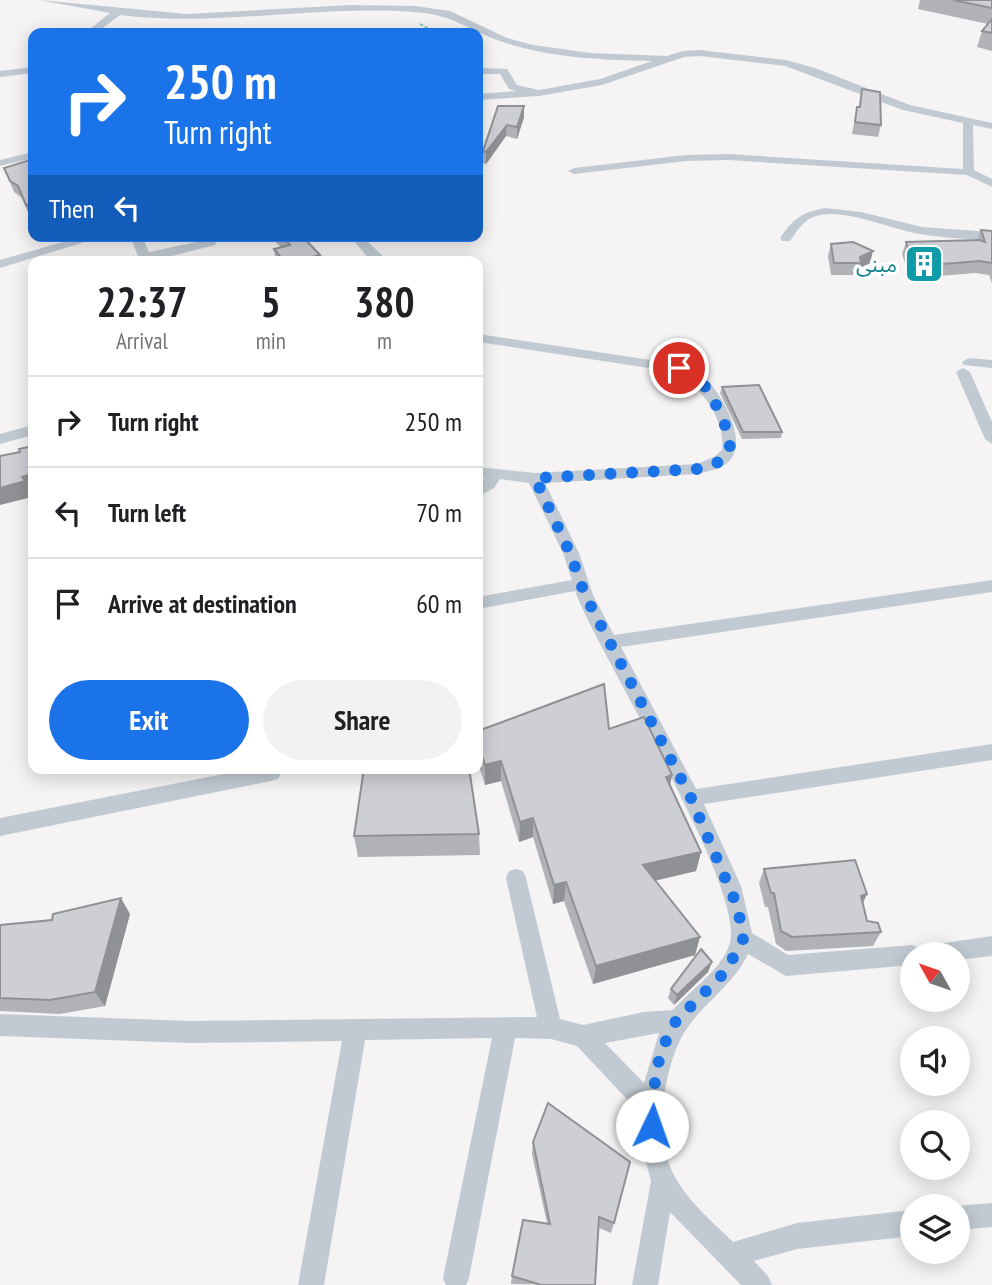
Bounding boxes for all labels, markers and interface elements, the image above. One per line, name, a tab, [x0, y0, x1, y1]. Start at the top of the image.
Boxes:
text: 250 m	[164, 49, 277, 113]
icon: right	[49, 56, 140, 147]
text: Turn right	[164, 111, 272, 153]
icon: left	[108, 189, 146, 227]
text: Then	[49, 192, 94, 225]
building icon: مبنى	[903, 243, 945, 285]
place label: مبنى	[856, 251, 897, 278]
text: 22:37	[96, 274, 187, 329]
text: 5	[261, 274, 281, 329]
text: 380	[354, 274, 415, 329]
text: Arrival	[116, 326, 168, 355]
text: min	[256, 326, 286, 355]
text: m	[377, 326, 392, 355]
pin	[649, 338, 709, 398]
icon: arrive	[660, 349, 698, 387]
icon: right	[49, 403, 87, 441]
text: Turn right	[108, 405, 199, 438]
text: 250 m	[404, 405, 462, 438]
icon: left	[49, 494, 87, 532]
text: Turn left	[108, 496, 186, 529]
text: 70 m	[416, 496, 462, 529]
icon: arrive	[49, 585, 87, 623]
text: Arrive at destination	[108, 587, 297, 620]
text: 60 m	[416, 587, 462, 620]
button: Exit	[49, 680, 249, 760]
button: Share	[263, 680, 462, 760]
north arrow	[900, 942, 970, 1012]
map controls	[900, 942, 970, 1264]
button: sound	[900, 1026, 970, 1096]
position arrow	[615, 1089, 689, 1163]
button: search	[900, 1110, 970, 1180]
button: layers	[900, 1194, 970, 1264]

